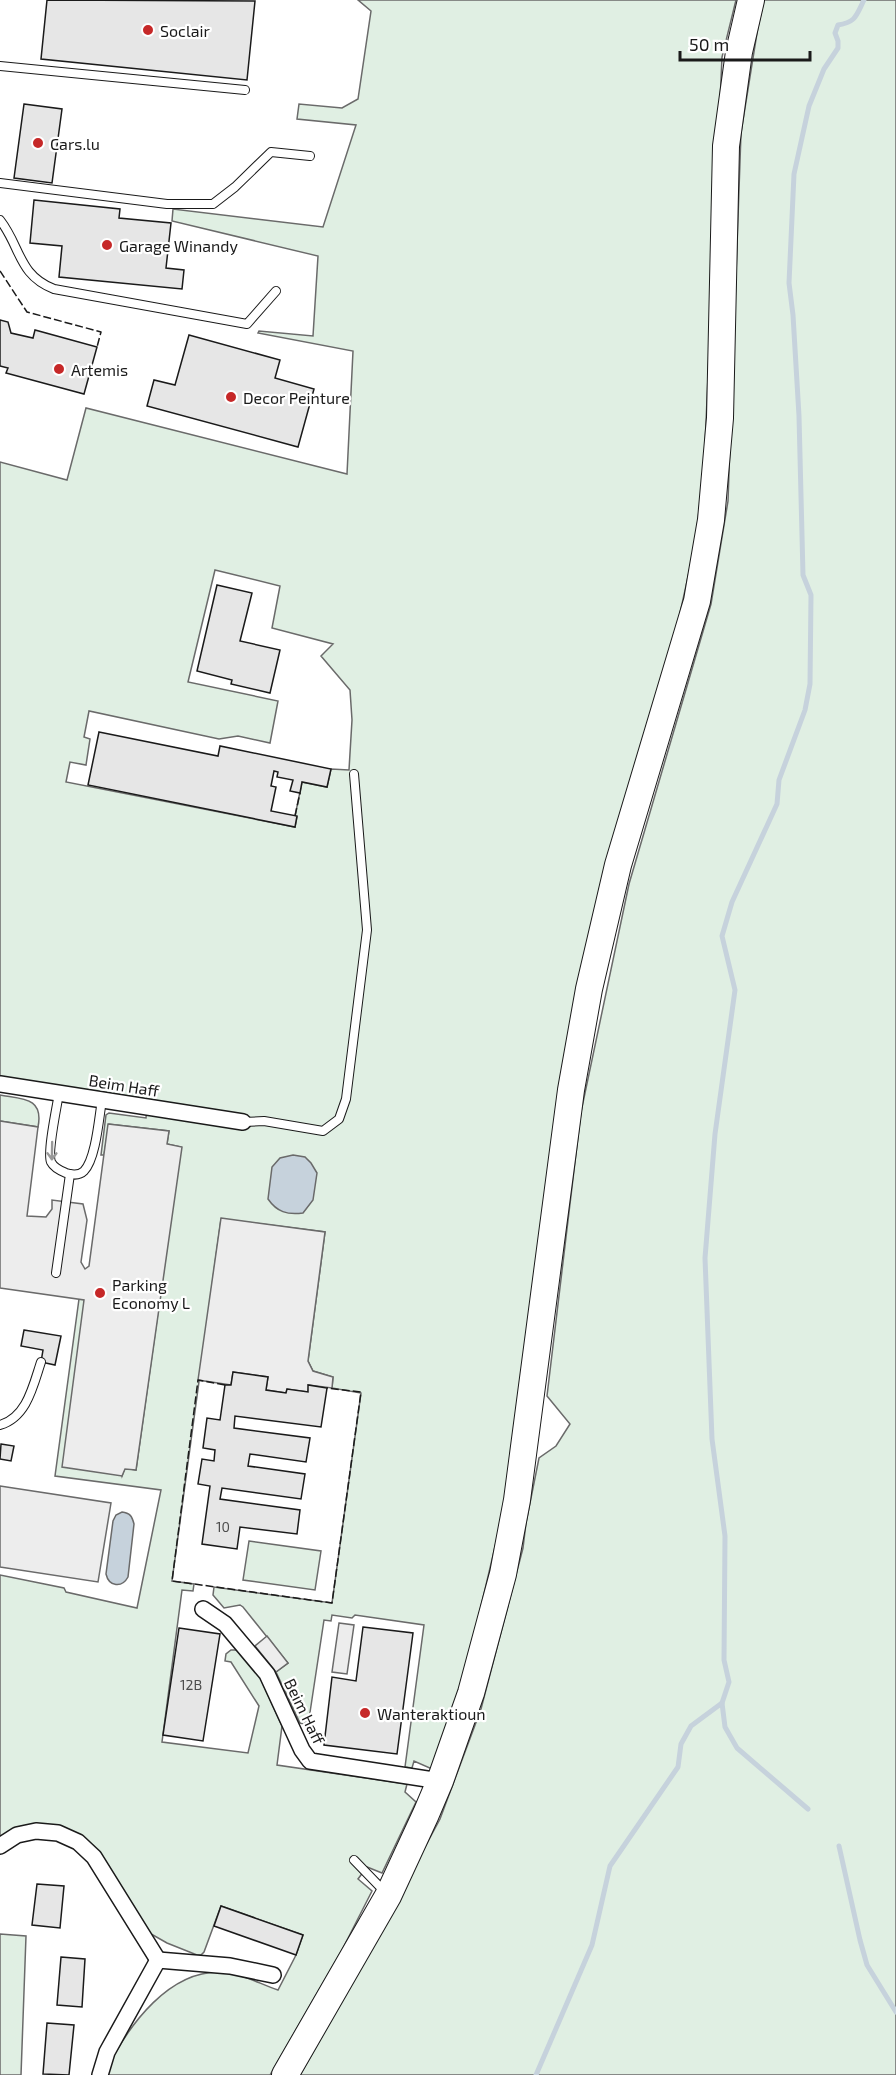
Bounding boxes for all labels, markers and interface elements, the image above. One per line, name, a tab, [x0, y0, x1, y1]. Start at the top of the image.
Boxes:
place label: Soclair	[160, 21, 210, 40]
marker: Soclair	[141, 23, 155, 37]
scale bar	[680, 24, 810, 62]
text: 50 m	[689, 33, 729, 55]
place label: Cars.lu	[50, 134, 100, 153]
marker: Cars.lu	[31, 136, 45, 150]
place label: Garage Winandy	[119, 236, 239, 255]
marker: Garage Winandy	[100, 238, 114, 252]
place label: Artemis	[71, 360, 128, 379]
marker: Artemis	[52, 362, 66, 376]
place label: Decor Peinture	[243, 388, 350, 407]
marker: Decor Peinture	[224, 390, 238, 404]
street label: Beim Haff	[87, 1070, 161, 1100]
one-way arrow	[46, 1141, 57, 1161]
place label: Parking Economy L	[112, 1275, 190, 1312]
marker: Parking Economy L	[93, 1286, 107, 1300]
house number: 10	[216, 1518, 230, 1535]
street label: Beim Haff	[281, 1675, 329, 1748]
house number: 12B	[180, 1676, 202, 1693]
place label: Wanteraktioun	[377, 1704, 486, 1723]
marker: Wanteraktioun	[358, 1706, 372, 1720]

